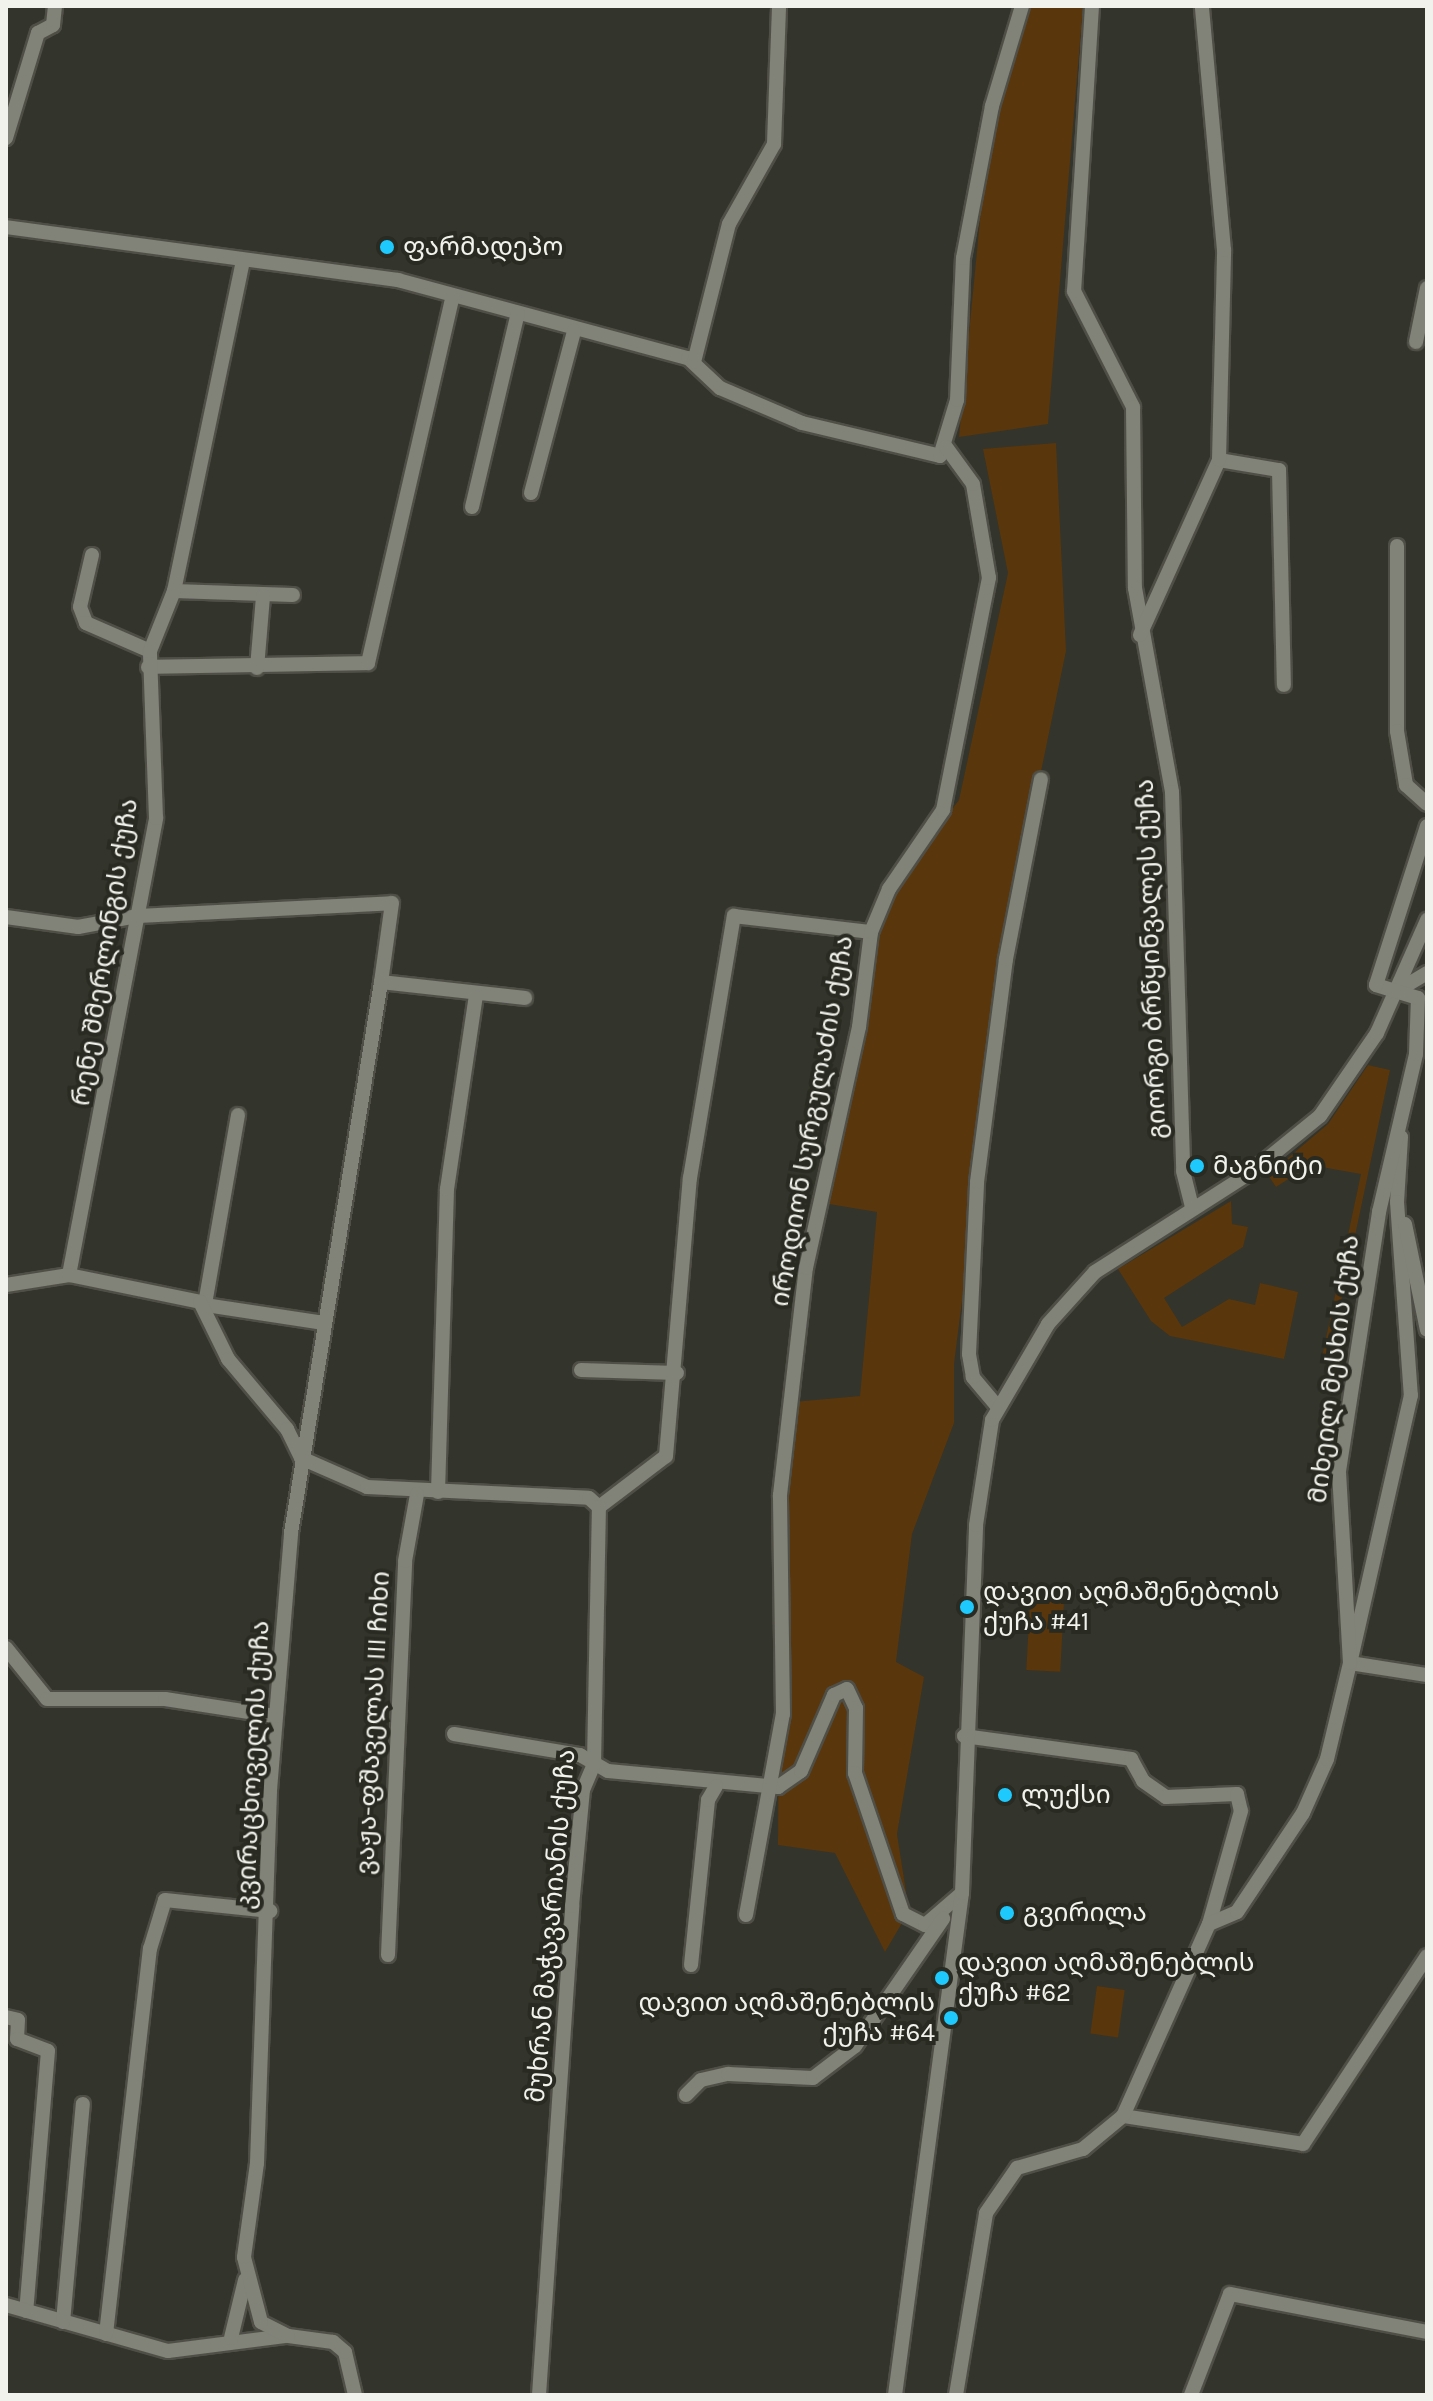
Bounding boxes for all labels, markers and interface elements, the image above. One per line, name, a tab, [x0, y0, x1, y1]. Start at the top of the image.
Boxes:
place label: ფარმადეპო	[403, 231, 563, 263]
marker: ფარმადეპო	[378, 238, 396, 256]
street label: გიორგი ბრწყინვალეს ქუჩა	[1129, 778, 1173, 1140]
street label: რენე შმერლინგის ქუჩა	[65, 796, 145, 1108]
street label: იროდიონ სურგულაძის ქუჩა	[764, 933, 860, 1309]
place label: მაგნიტი	[1213, 1150, 1323, 1182]
marker: მაგნიტი	[1188, 1157, 1206, 1175]
street label: მიხეილ მესხის ქუჩა	[1302, 1233, 1366, 1505]
street label: ვაჟა-ფშაველას III ჩიხი	[349, 1570, 397, 1876]
place label: დავით აღმაშენებლის ქუჩა #41	[983, 1576, 1279, 1638]
marker: დავით აღმაშენებლის ქუჩა #41	[958, 1598, 976, 1616]
street label: კვირაცხოველის ქუჩა	[230, 1620, 276, 1910]
street label: მუხრან მაჭავარიანის ქუჩა	[520, 1748, 582, 2104]
place label: ლუქსი	[1021, 1779, 1111, 1811]
marker: ლუქსი	[996, 1786, 1014, 1804]
place label: გვირილა	[1023, 1897, 1147, 1929]
marker: გვირილა	[998, 1904, 1016, 1922]
place label: დავით აღმაშენებლის ქუჩა #62	[958, 1947, 1254, 2008]
marker: დავით აღმაშენებლის ქუჩა #62	[933, 1969, 951, 1987]
place label: დავით აღმაშენებლის ქუჩა #64	[639, 1987, 935, 2048]
marker: დავით აღმაშენებლის ქუჩა #64	[942, 2009, 960, 2027]

